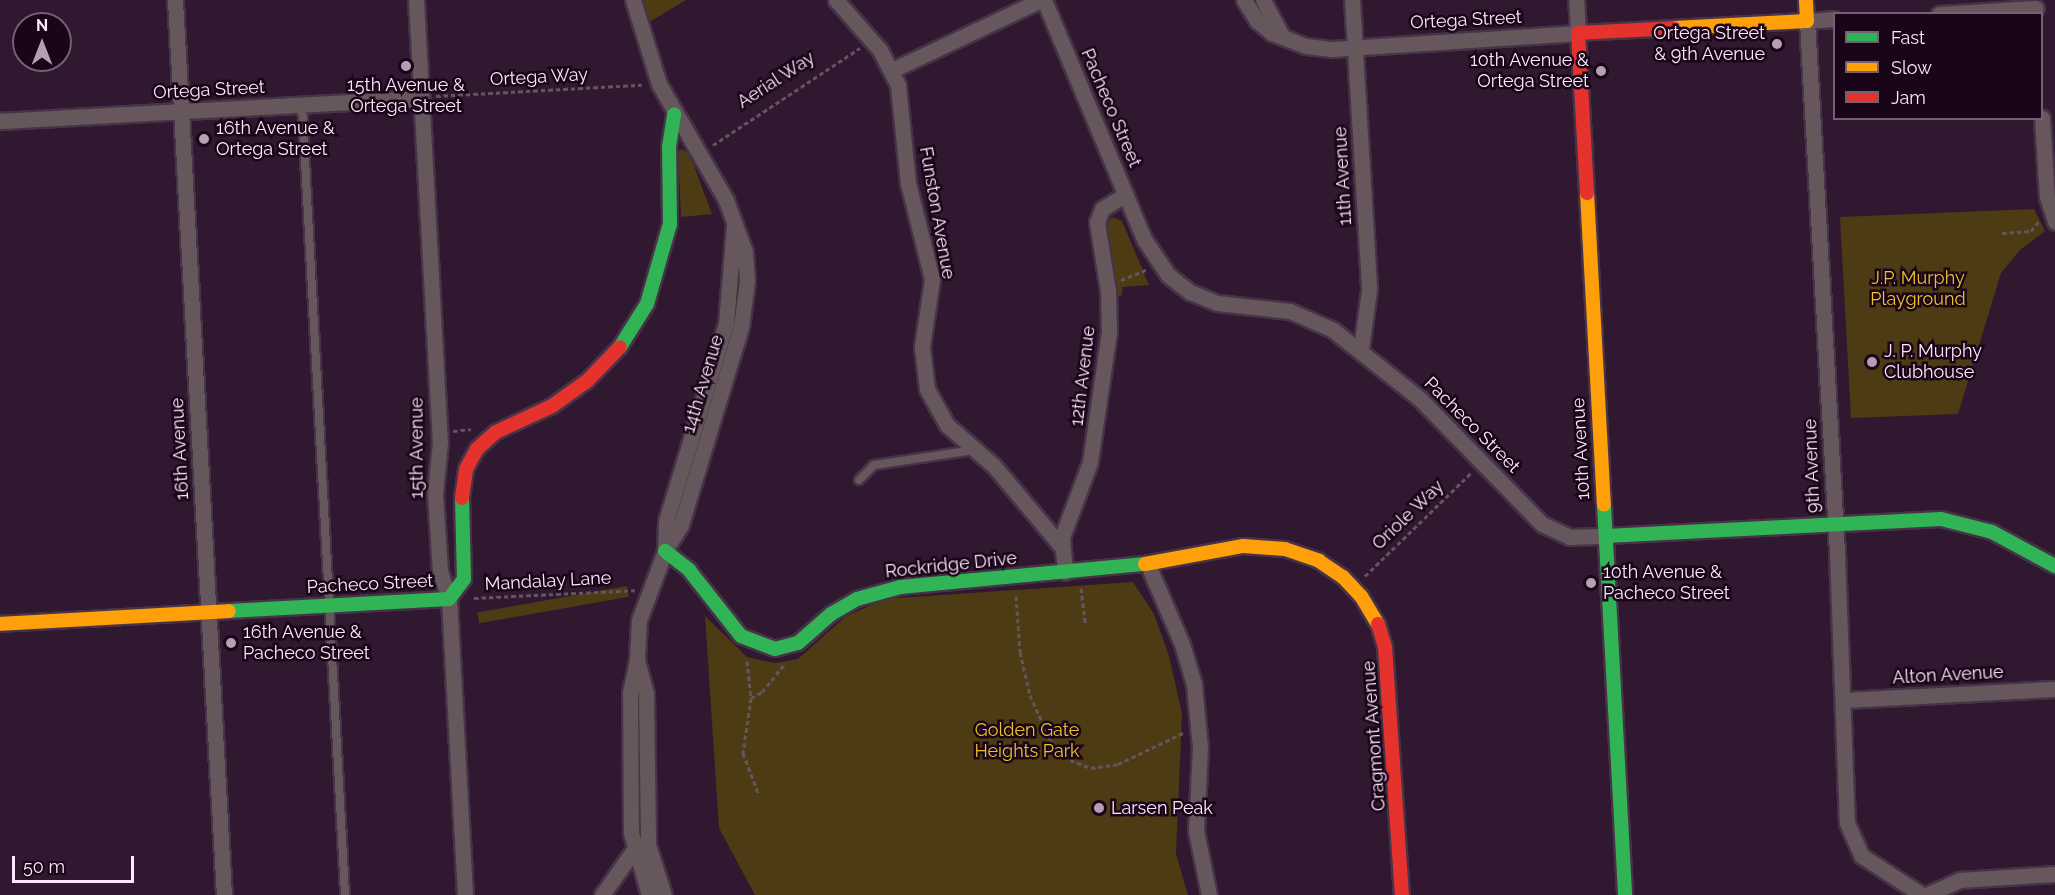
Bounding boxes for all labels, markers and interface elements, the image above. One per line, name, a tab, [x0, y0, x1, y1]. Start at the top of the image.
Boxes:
street label: Ortega Street	[1410, 6, 1522, 34]
north arrow	[12, 12, 72, 72]
legend	[1833, 12, 2043, 120]
text: N	[36, 16, 48, 35]
place label: Ortega Street & 9th Avenue	[1653, 23, 1765, 66]
text: Fast	[1891, 27, 1925, 48]
marker: Ortega Street & 9th Avenue	[1770, 37, 1784, 51]
street label: Pacheco Street	[1076, 45, 1146, 171]
street label: Aerial Way	[733, 47, 819, 113]
place label: 10th Avenue & Ortega Street	[1469, 50, 1589, 92]
text: Slow	[1891, 57, 1932, 78]
marker: 15th Avenue & Ortega Street	[399, 59, 413, 73]
street label: Ortega Way	[489, 64, 589, 90]
marker: 10th Avenue & Ortega Street	[1594, 64, 1608, 78]
place label: 15th Avenue & Ortega Street	[347, 75, 465, 118]
street label: Ortega Street	[153, 76, 265, 104]
text: Jam	[1891, 87, 1926, 108]
place label: 16th Avenue & Ortega Street	[216, 118, 335, 160]
street label: 11th Avenue	[1330, 126, 1356, 226]
marker: 16th Avenue & Ortega Street	[197, 132, 211, 146]
street label: Funston Avenue	[915, 145, 959, 281]
park label: J.P. Murphy Playground	[1870, 268, 1966, 310]
street label: 12th Avenue	[1066, 324, 1100, 428]
street label: 14th Avenue	[678, 332, 728, 436]
place label: J. P. Murphy Clubhouse	[1884, 341, 1982, 384]
marker: J. P. Murphy Clubhouse	[1865, 355, 1879, 369]
street label: Pacheco Street	[1420, 373, 1524, 477]
street label: 16th Avenue	[167, 397, 193, 501]
street label: 15th Avenue	[406, 397, 428, 499]
street label: 10th Avenue	[1568, 397, 1594, 501]
street label: 9th Avenue	[1800, 418, 1824, 514]
street label: Oriole Way	[1368, 475, 1448, 555]
street label: Rockridge Drive	[884, 547, 1018, 583]
place label: 10th Avenue & Pacheco Street	[1603, 562, 1730, 604]
street label: Mandalay Lane	[484, 567, 612, 595]
street label: Pacheco Street	[306, 570, 434, 598]
marker: 10th Avenue & Pacheco Street	[1584, 576, 1598, 590]
place label: 16th Avenue & Pacheco Street	[243, 622, 370, 664]
marker: 16th Avenue & Pacheco Street	[224, 636, 238, 650]
street label: Cragmont Avenue	[1358, 660, 1390, 812]
street label: Alton Avenue	[1892, 661, 2004, 689]
park label: Golden Gate Heights Park	[974, 720, 1080, 762]
place label: Larsen Peak	[1111, 797, 1213, 819]
marker: Larsen Peak	[1092, 801, 1106, 815]
scale bar	[15, 844, 136, 882]
text: 50 m	[23, 856, 65, 877]

